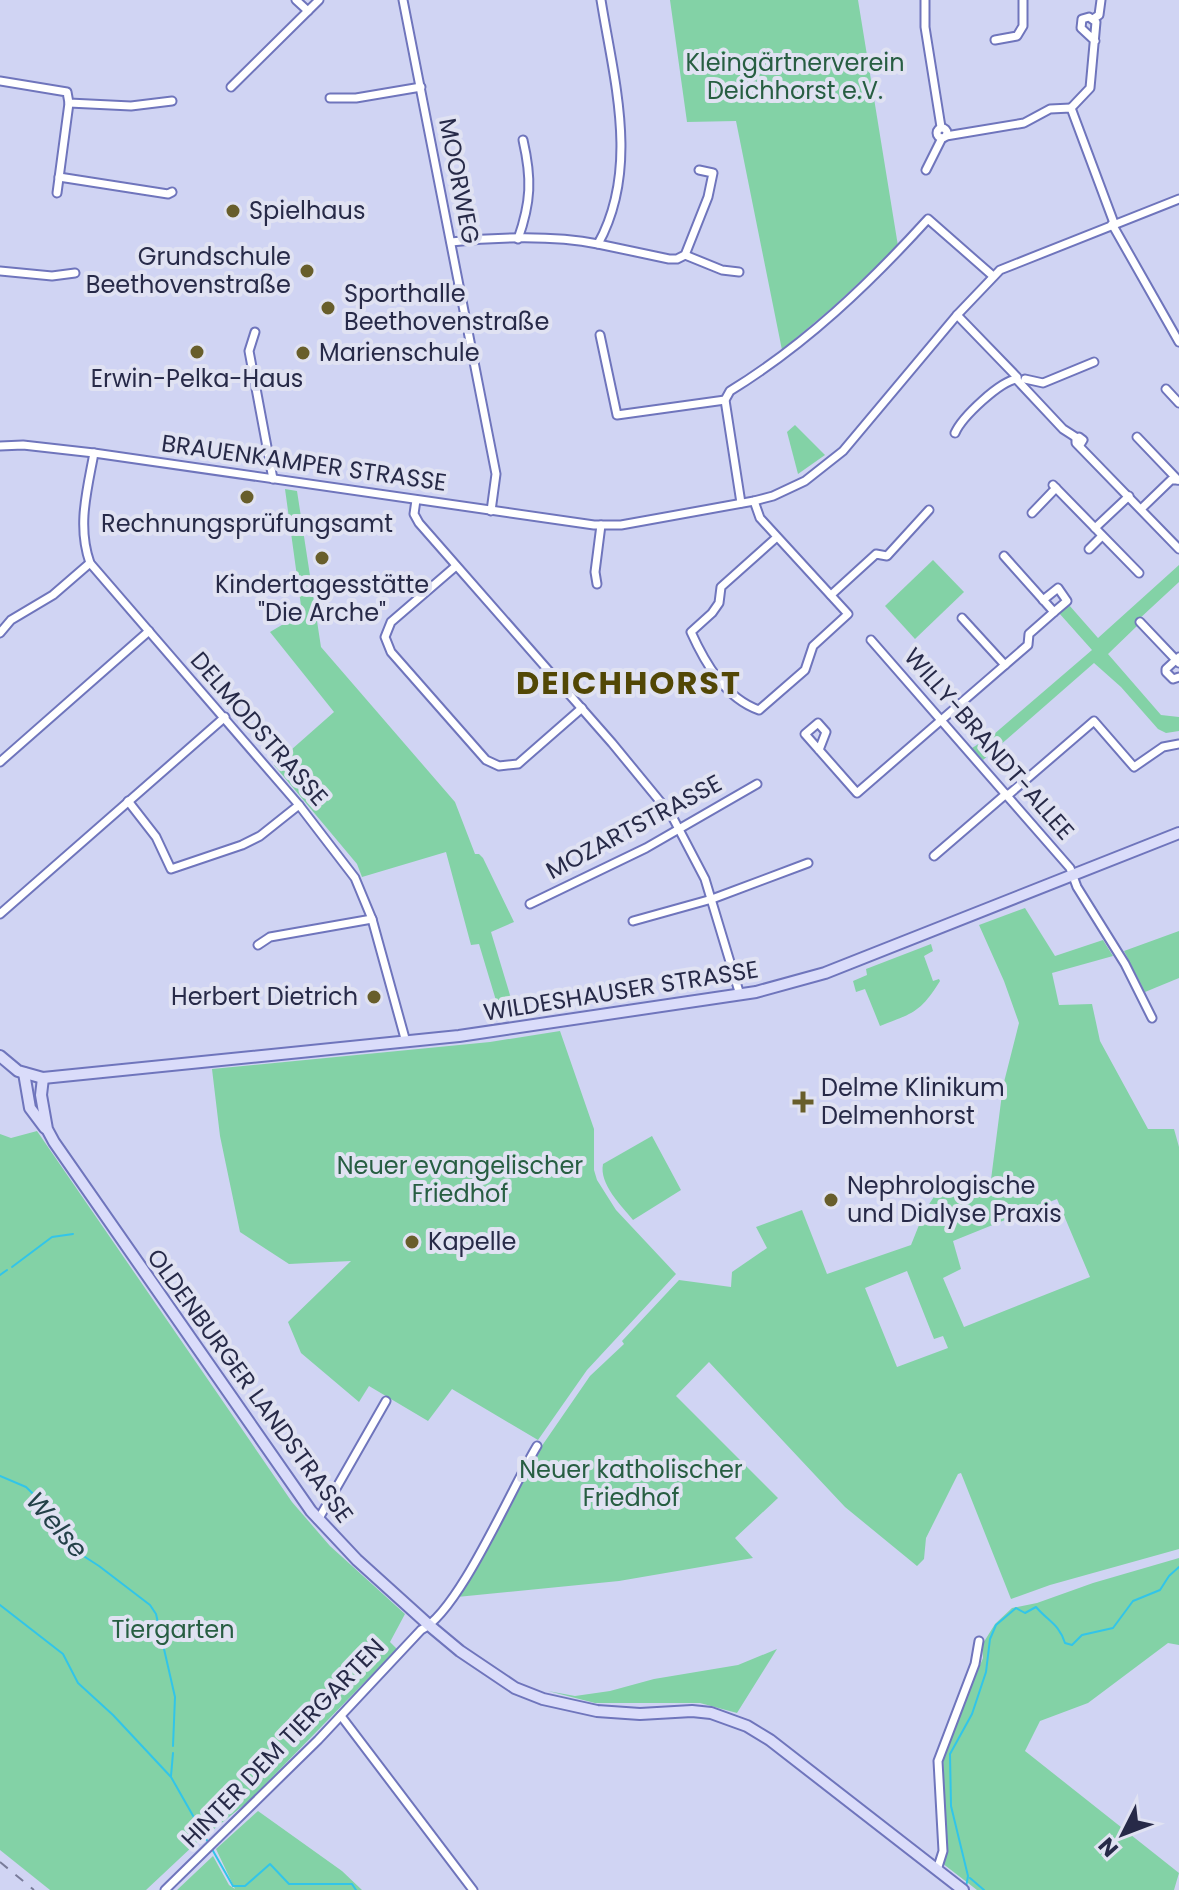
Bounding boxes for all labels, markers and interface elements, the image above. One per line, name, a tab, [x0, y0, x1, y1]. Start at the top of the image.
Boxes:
park label: Kleingärtnerverein Deichhorst e.V.	[685, 46, 905, 107]
street label: MOORWEG	[431, 115, 488, 247]
place label: Spielhaus	[249, 194, 365, 227]
marker: Spielhaus	[224, 202, 242, 220]
place label: Grundschule Beethovenstraße	[86, 240, 291, 301]
marker: Grundschule Beethovenstraße	[298, 262, 316, 280]
place label: Sporthalle Beethovenstraße	[344, 277, 549, 338]
marker: Sporthalle Beethovenstraße	[319, 299, 337, 317]
place label: Marienschule	[319, 336, 480, 369]
marker: Erwin-Pelka-Haus	[188, 343, 206, 361]
marker: Marienschule	[294, 344, 312, 362]
place label: Erwin-Pelka-Haus	[91, 362, 303, 395]
street label: BRAUENKAMPER STRASSE	[159, 426, 449, 499]
marker: Rechnungsprüfungsamt	[238, 488, 256, 506]
place label: Rechnungsprüfungsamt	[101, 507, 393, 540]
marker: Kindertagesstätte "Die Arche"	[313, 549, 331, 567]
place label: Kindertagesstätte "Die Arche"	[215, 568, 429, 629]
street label: WILLY-BRANDT-ALLEE	[897, 641, 1082, 847]
street label: DELMODSTRASSE	[183, 644, 336, 813]
district label: DEICHHORST	[516, 660, 742, 705]
street label: MOZARTSTRASSE	[540, 766, 727, 887]
street label: WILDESHAUSER STRASSE	[481, 952, 761, 1029]
place label: Herbert Dietrich	[171, 980, 358, 1013]
marker: Herbert Dietrich	[365, 988, 383, 1006]
place label: Delme Klinikum Delmenhorst	[821, 1071, 1005, 1132]
marker: Delme Klinikum Delmenhorst	[792, 1091, 814, 1113]
park label: Neuer evangelischer Friedhof	[337, 1149, 583, 1210]
place label: Nephrologische und Dialyse Praxis	[847, 1169, 1062, 1230]
marker: Nephrologische und Dialyse Praxis	[822, 1191, 840, 1209]
place label: Kapelle	[428, 1225, 516, 1258]
marker: Kapelle	[403, 1233, 421, 1251]
street label: OLDENBURGER LANDSTRASSE	[140, 1242, 361, 1530]
park label: Neuer katholischer Friedhof	[519, 1453, 743, 1514]
water label: Welse	[18, 1484, 96, 1566]
park label: Tiergarten	[111, 1613, 235, 1646]
street label: HINTER DEM TIERGARTEN	[174, 1631, 392, 1855]
north arrow	[1083, 1794, 1163, 1874]
text: N	[1091, 1831, 1126, 1864]

